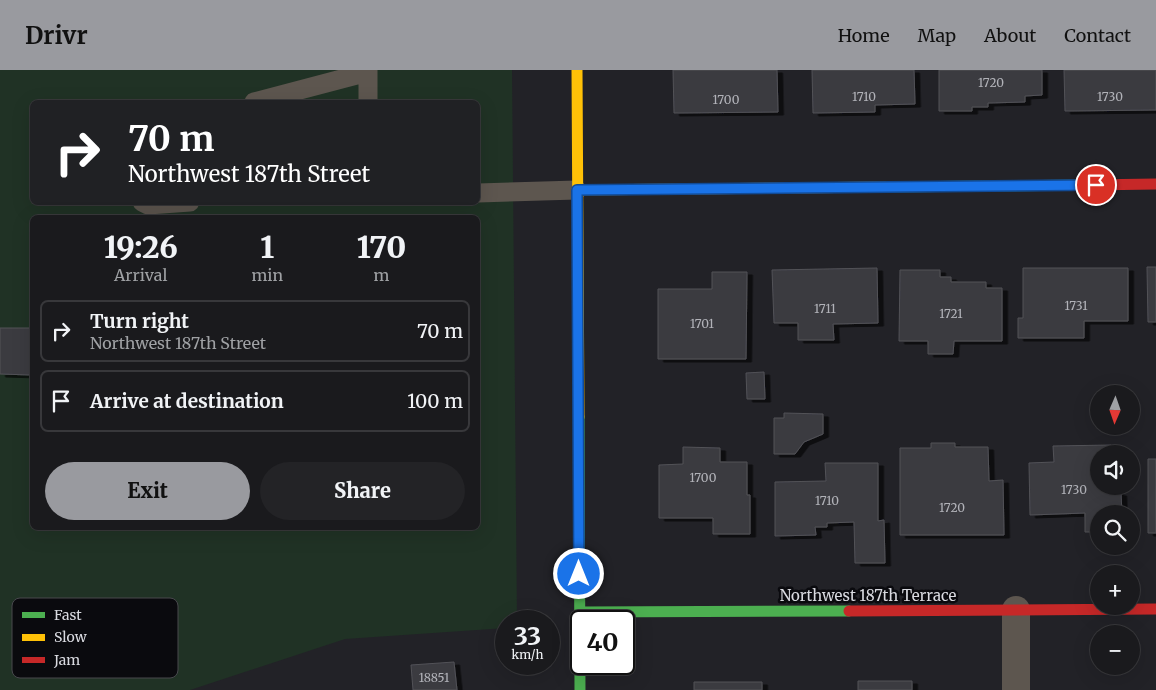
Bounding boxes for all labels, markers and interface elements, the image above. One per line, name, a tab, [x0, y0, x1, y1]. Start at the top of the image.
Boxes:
text: Drivr	[25, 20, 88, 51]
text: Home	[838, 24, 890, 47]
text: Map	[918, 24, 956, 47]
text: About	[984, 24, 1036, 47]
text: Contact	[1064, 24, 1131, 47]
house number: 1720	[978, 75, 1004, 90]
house number: 1710	[852, 89, 876, 104]
house number: 1730	[1097, 89, 1123, 104]
house number: 1700	[713, 92, 740, 107]
text: 70 m	[128, 117, 215, 161]
icon: right	[45, 120, 110, 185]
text: Northwest 187th Street	[128, 160, 370, 188]
pin	[1075, 164, 1117, 206]
icon: arrive	[1082, 171, 1110, 199]
text: 19:26	[104, 228, 178, 266]
text: 1	[260, 228, 274, 266]
text: 170	[357, 228, 406, 266]
text: Arrival	[114, 265, 167, 285]
text: min	[251, 265, 283, 285]
text: m	[374, 265, 390, 285]
house number: 1731	[1064, 298, 1088, 313]
house number: 1711	[814, 301, 836, 316]
house number: 1721	[939, 306, 963, 321]
text: Turn right	[90, 309, 189, 333]
house number: 1701	[690, 316, 715, 331]
icon: right	[47, 317, 75, 345]
text: 70 m	[417, 319, 463, 343]
text: Northwest 187th Street	[90, 333, 266, 353]
north arrow	[1090, 385, 1140, 435]
map controls	[1090, 385, 1140, 675]
icon: arrive	[47, 387, 75, 415]
text: Arrive at destination	[90, 389, 284, 413]
text: 100 m	[407, 389, 463, 413]
button: sound	[1090, 445, 1140, 495]
button: Exit	[45, 462, 250, 520]
button: Share	[260, 462, 465, 520]
house number: 1700	[690, 470, 717, 485]
house number: 1730	[1061, 482, 1087, 497]
house number: 1710	[815, 493, 839, 508]
house number: 1720	[939, 500, 965, 515]
button: search	[1090, 505, 1140, 555]
position arrow	[552, 547, 604, 599]
button: +	[1090, 565, 1140, 615]
street label: Northwest 187th Terrace	[780, 586, 957, 605]
legend	[12, 598, 178, 678]
text: Fast	[54, 606, 82, 624]
speed limit sign: 40	[570, 610, 635, 675]
text: 33	[514, 620, 541, 652]
button: −	[1090, 625, 1140, 675]
text: Slow	[54, 628, 87, 646]
text: km/h	[512, 647, 543, 662]
text: Jam	[53, 651, 80, 669]
house number: 18851	[419, 670, 450, 685]

